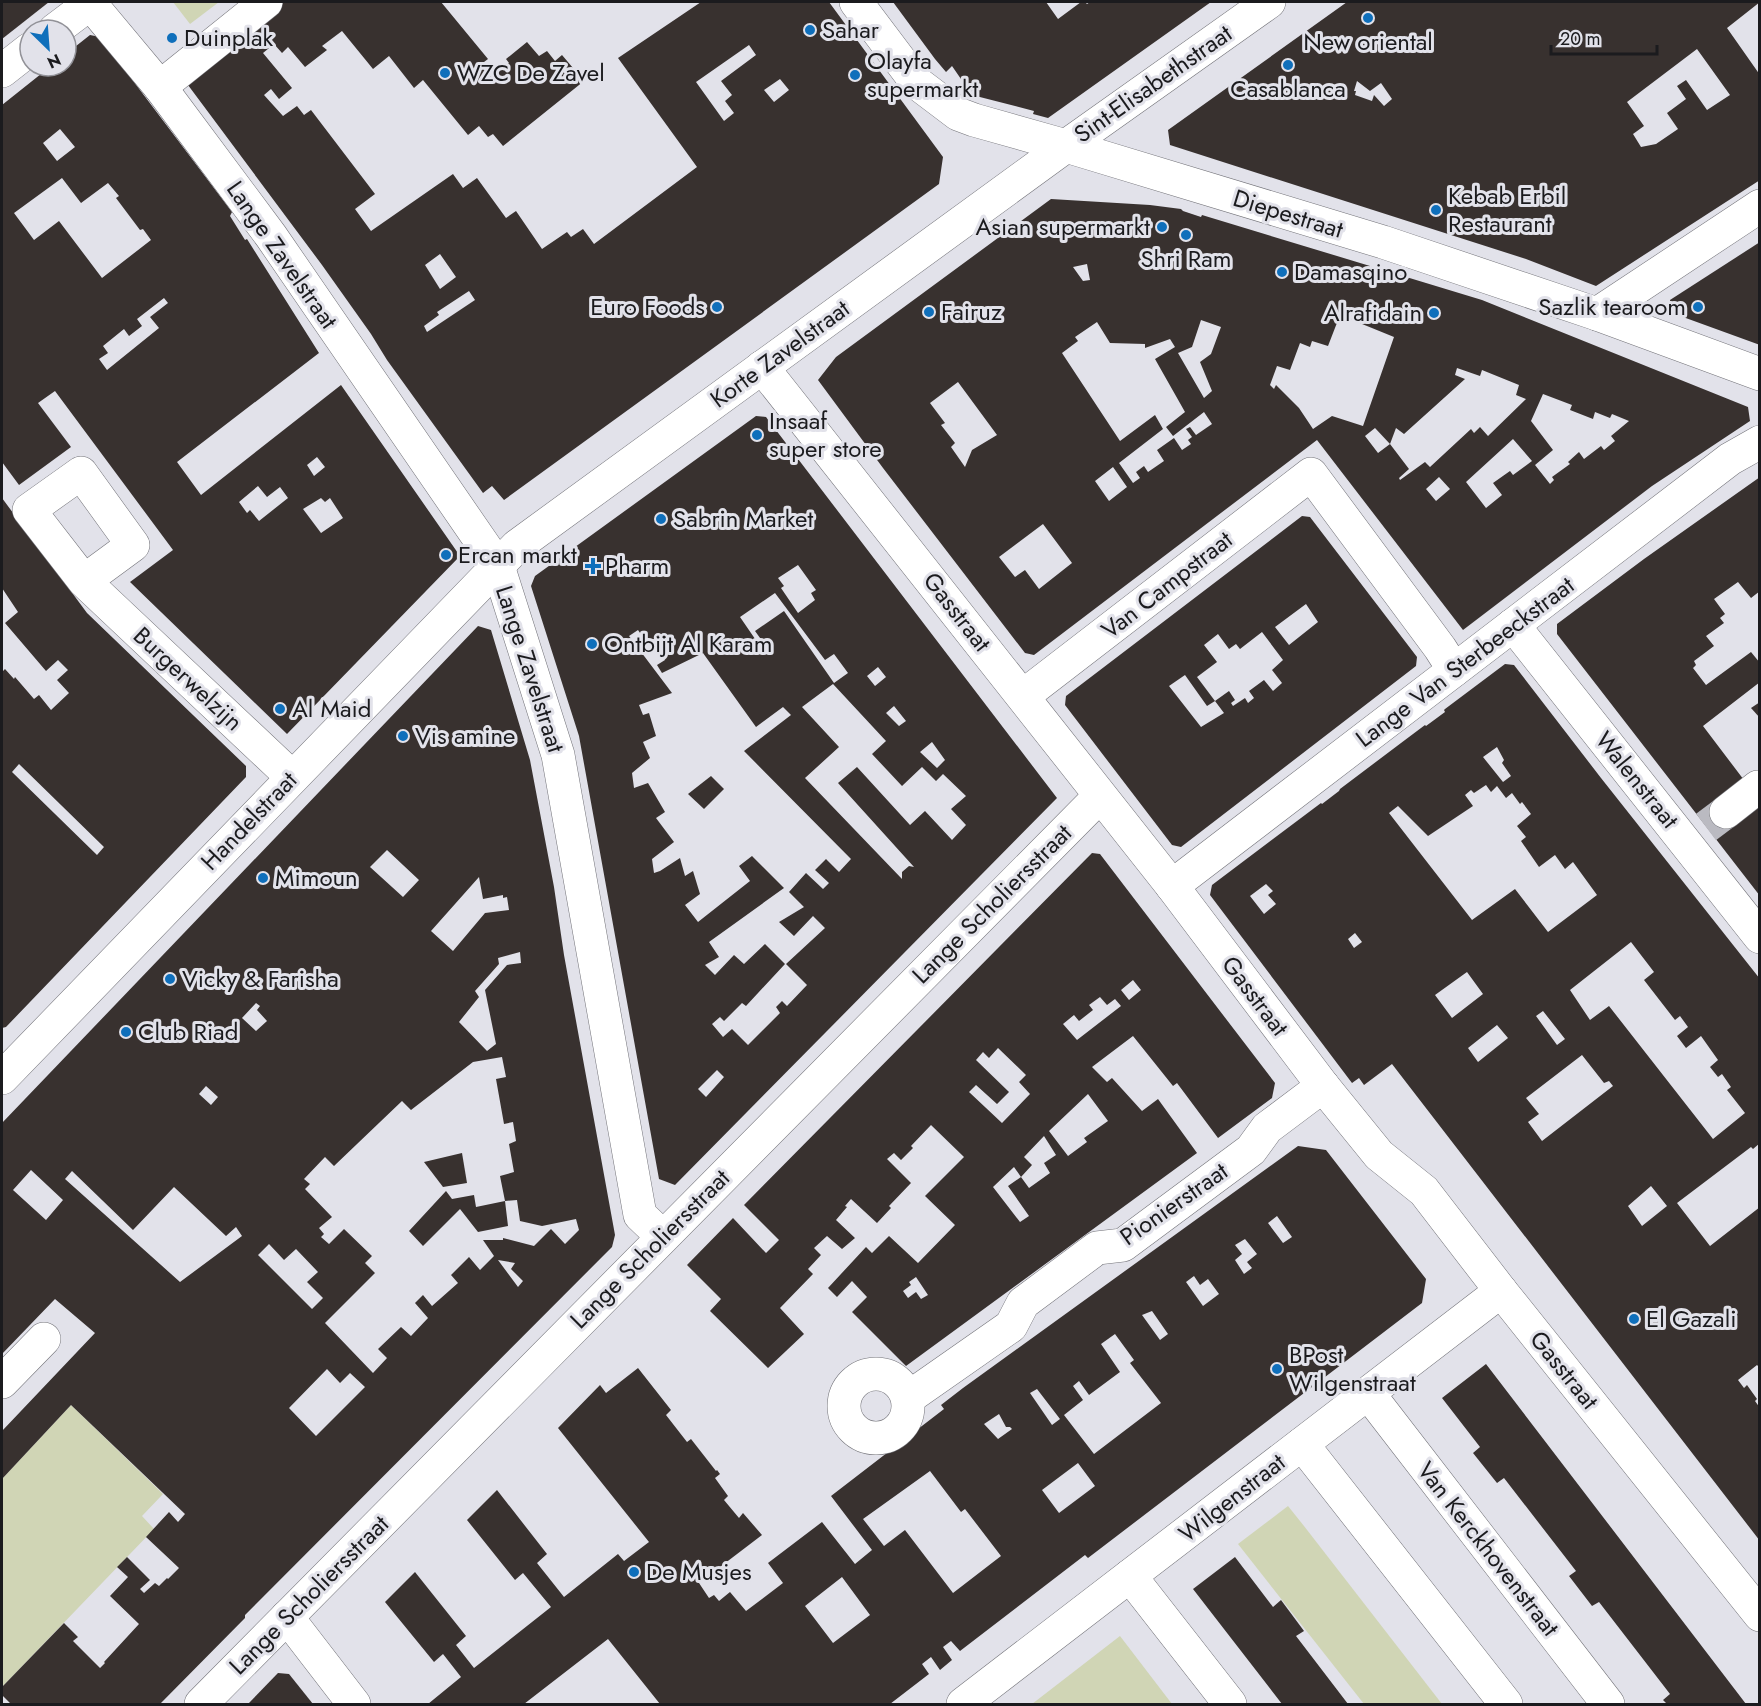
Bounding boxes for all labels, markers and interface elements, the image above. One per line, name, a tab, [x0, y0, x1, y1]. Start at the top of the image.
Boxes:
marker: New oriental	[1361, 11, 1375, 25]
place label: Sahar	[822, 12, 880, 47]
street label: Sint-Elisabethstraat	[1067, 16, 1239, 151]
north arrow	[18, 18, 78, 78]
scale bar	[1551, 18, 1658, 56]
place label: Duinplak	[184, 20, 274, 55]
marker: Sahar	[803, 23, 817, 37]
place label: New oriental	[1303, 24, 1433, 59]
text: 20 m	[1560, 26, 1600, 52]
marker: Duinplak	[165, 31, 179, 45]
place label: Olayfa supermarkt	[867, 43, 979, 106]
text: N	[44, 48, 65, 74]
place label: WZC De Zavel	[457, 55, 605, 90]
marker: Casablanca	[1281, 58, 1295, 72]
marker: WZC De Zavel	[438, 66, 452, 80]
marker: Olayfa supermarkt	[848, 68, 862, 82]
place label: Casablanca	[1230, 71, 1346, 106]
street label: Lange Zavelstraat	[218, 174, 347, 336]
place label: Kebab Erbil Restaurant	[1448, 178, 1566, 241]
street label: Diepestraat	[1229, 180, 1348, 247]
marker: Kebab Erbil Restaurant	[1429, 203, 1443, 217]
place label: Asian supermarkt	[976, 209, 1150, 244]
marker: Asian supermarkt	[1155, 220, 1169, 234]
marker: Shri Ram	[1179, 228, 1193, 242]
place label: Shri Ram	[1140, 241, 1232, 276]
place label: Damasqino	[1294, 254, 1407, 289]
marker: Damasqino	[1275, 265, 1289, 279]
place label: Euro Foods	[590, 289, 705, 324]
place label: Sazlik tearoom	[1538, 289, 1686, 324]
street label: Korte Zavelstraat	[703, 291, 857, 416]
place label: Fairuz	[941, 294, 1002, 329]
place label: Alrafidain	[1324, 295, 1422, 330]
marker: Euro Foods	[710, 300, 724, 314]
marker: Sazlik tearoom	[1691, 300, 1705, 314]
marker: Fairuz	[922, 305, 936, 319]
marker: Alrafidain	[1427, 306, 1441, 320]
place label: Insaaf super store	[769, 403, 882, 466]
marker: Insaaf super store	[750, 428, 764, 442]
place label: Sabrin Market	[673, 501, 813, 536]
marker: Sabrin Market	[654, 512, 668, 526]
street label: Van Campstraat	[1094, 522, 1240, 647]
place label: Ercan markt	[458, 537, 577, 572]
marker: Ercan markt	[439, 548, 453, 562]
place label: Pharm	[605, 548, 669, 583]
marker: Pharm	[586, 559, 600, 573]
street label: Gasstraat	[915, 565, 1000, 659]
street label: Lange Van Sterbeeckstraat	[1348, 568, 1581, 755]
street label: Lange Zavelstraat	[487, 581, 574, 757]
street label: Burgerwelzijn	[126, 619, 251, 739]
place label: Ontbijt Al Karam	[604, 626, 772, 661]
marker: Ontbijt Al Karam	[585, 637, 599, 651]
place label: Al Maid	[292, 691, 371, 726]
marker: Al Maid	[273, 702, 287, 716]
place label: Vis amine	[415, 718, 515, 753]
street label: Walenstraat	[1587, 724, 1688, 836]
marker: Vis amine	[396, 729, 410, 743]
street label: Handelstraat	[193, 763, 305, 878]
street label: Lange Scholiersstraat	[904, 816, 1080, 991]
place label: Mimoun	[275, 860, 358, 895]
marker: Mimoun	[256, 871, 270, 885]
street label: Gasstraat	[1214, 948, 1297, 1043]
place label: Vicky & Farisha	[182, 961, 339, 996]
marker: Vicky & Farisha	[163, 972, 177, 986]
place label: Club Riad	[138, 1014, 238, 1049]
marker: Club Riad	[119, 1025, 133, 1039]
street label: Pionierstraat	[1113, 1153, 1235, 1254]
street label: Lange Scholiersstraat	[562, 1161, 738, 1336]
place label: El Gazali	[1646, 1301, 1736, 1336]
marker: El Gazali	[1627, 1312, 1641, 1326]
street label: Gasstraat	[1522, 1323, 1607, 1417]
place label: BPost Wilgenstraat	[1289, 1337, 1416, 1400]
marker: BPost Wilgenstraat	[1270, 1362, 1284, 1376]
street label: Wilgenstraat	[1171, 1445, 1293, 1550]
street label: Van Kerckhovenstraat	[1409, 1454, 1568, 1644]
street label: Lange Scholiersstraat	[221, 1507, 397, 1682]
place label: De Musjes	[646, 1554, 752, 1589]
marker: De Musjes	[627, 1565, 641, 1579]

